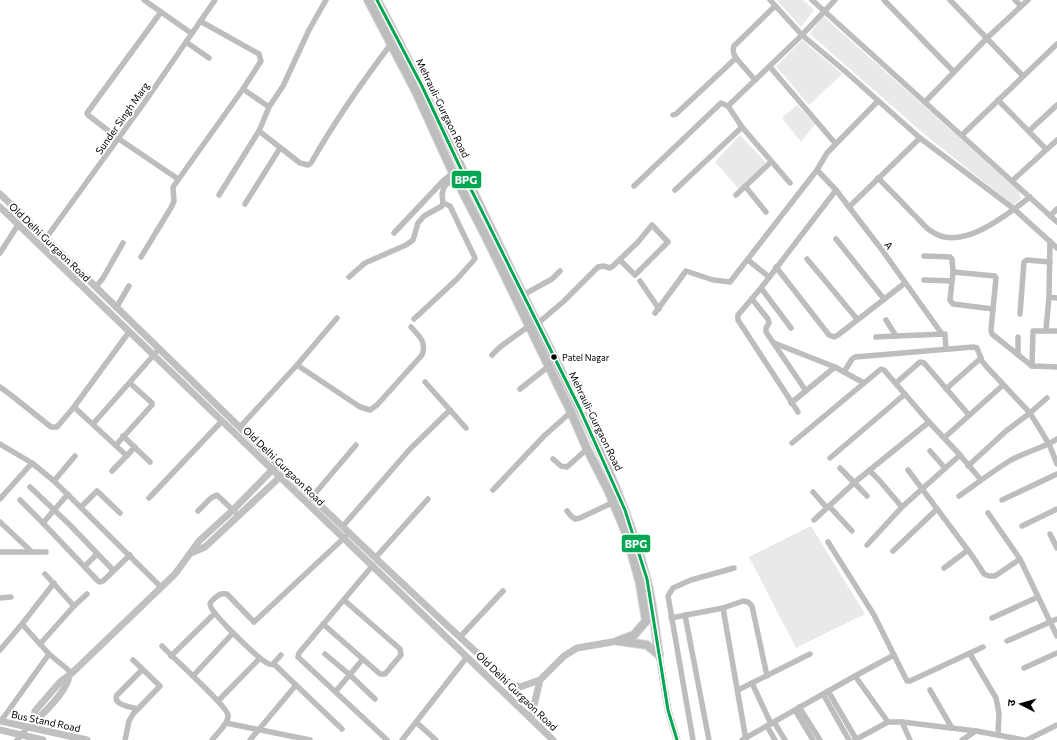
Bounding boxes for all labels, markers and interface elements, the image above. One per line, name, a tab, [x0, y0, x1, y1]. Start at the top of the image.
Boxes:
street label: Mehrauli-Gurgaon Road	[414, 56, 472, 160]
street label: Sunder Singh Marg	[93, 79, 152, 156]
line badge: BPG	[451, 170, 482, 189]
text: BPG	[455, 173, 477, 186]
street label: Old Delhi Gurgaon Road	[7, 200, 93, 284]
street label: A	[882, 239, 896, 251]
marker: Patel Nagar	[549, 352, 559, 362]
place label: Patel Nagar	[562, 352, 610, 363]
street label: Mehrauli-Gurgaon Road	[567, 369, 625, 473]
street label: Old Delhi Gurgaon Road	[241, 424, 327, 508]
line badge: BPG	[621, 534, 651, 553]
text: BPG	[625, 537, 647, 550]
street label: Old Delhi Gurgaon Road	[474, 649, 560, 733]
north arrow	[1001, 684, 1041, 724]
text: उ	[1004, 698, 1017, 707]
street label: Bus Stand Road	[10, 708, 82, 734]

